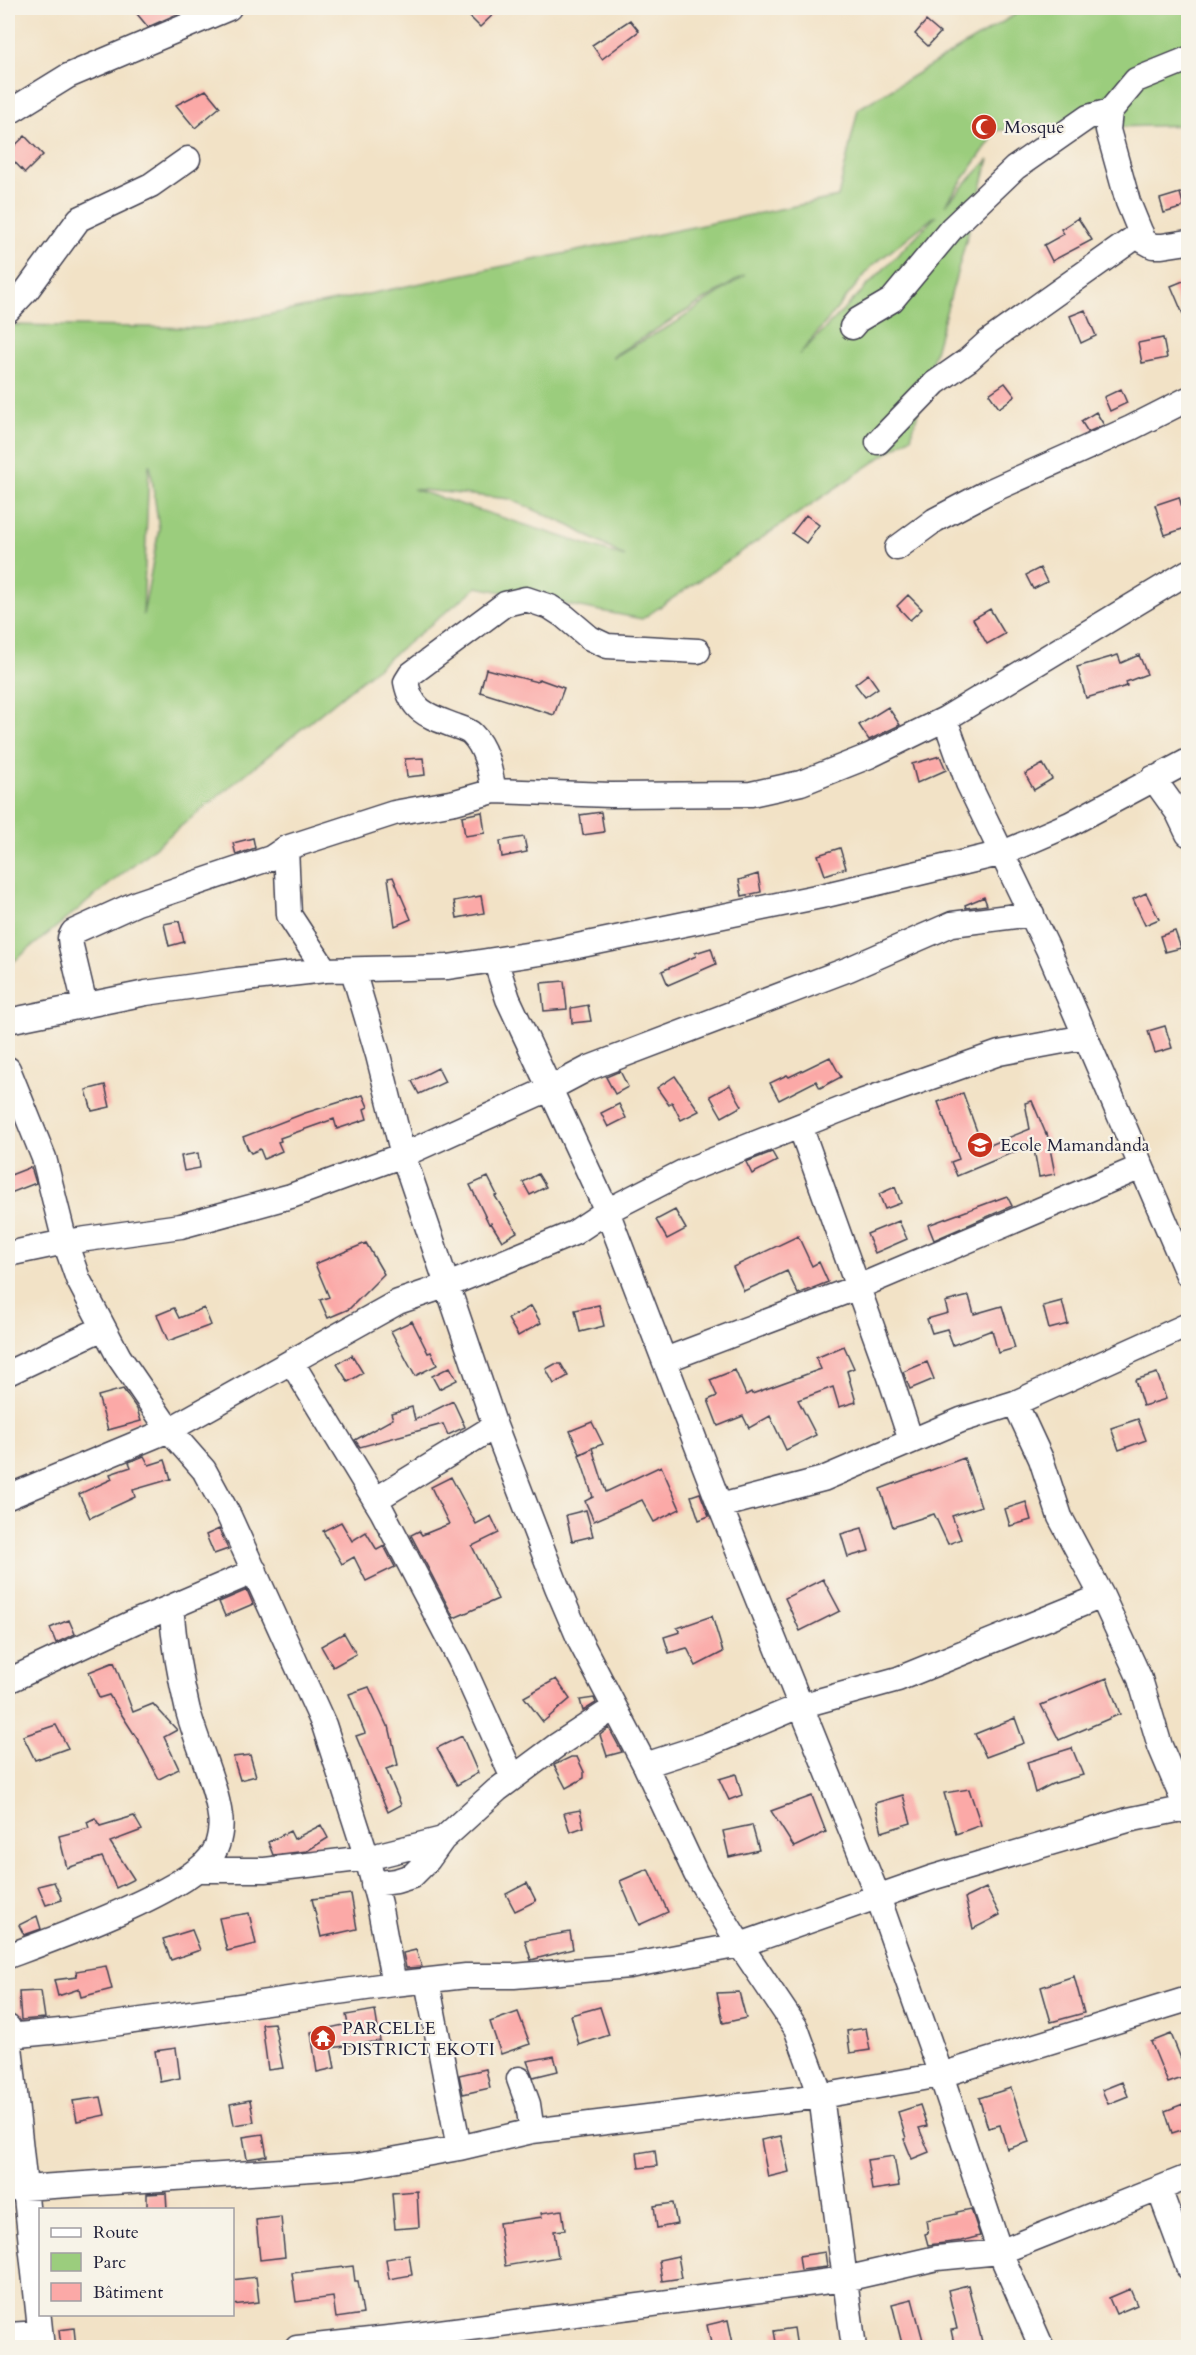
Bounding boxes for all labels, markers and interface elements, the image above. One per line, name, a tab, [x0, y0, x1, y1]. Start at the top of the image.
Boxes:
mosque icon: Mosque	[969, 112, 999, 142]
place label: Mosque	[1004, 115, 1064, 140]
school or university icon: Ecole Mamandanda	[965, 1130, 995, 1160]
place label: Ecole Mamandanda	[1000, 1133, 1150, 1158]
place label: PARCELLE DISTRICT EKOTI	[342, 2016, 495, 2062]
temple icon: PARCELLE DISTRICT EKOTI	[308, 2023, 338, 2053]
legend	[39, 2208, 234, 2316]
text: Route	[93, 2220, 139, 2245]
text: Parc	[93, 2250, 126, 2275]
text: Bâtiment	[93, 2280, 163, 2305]

